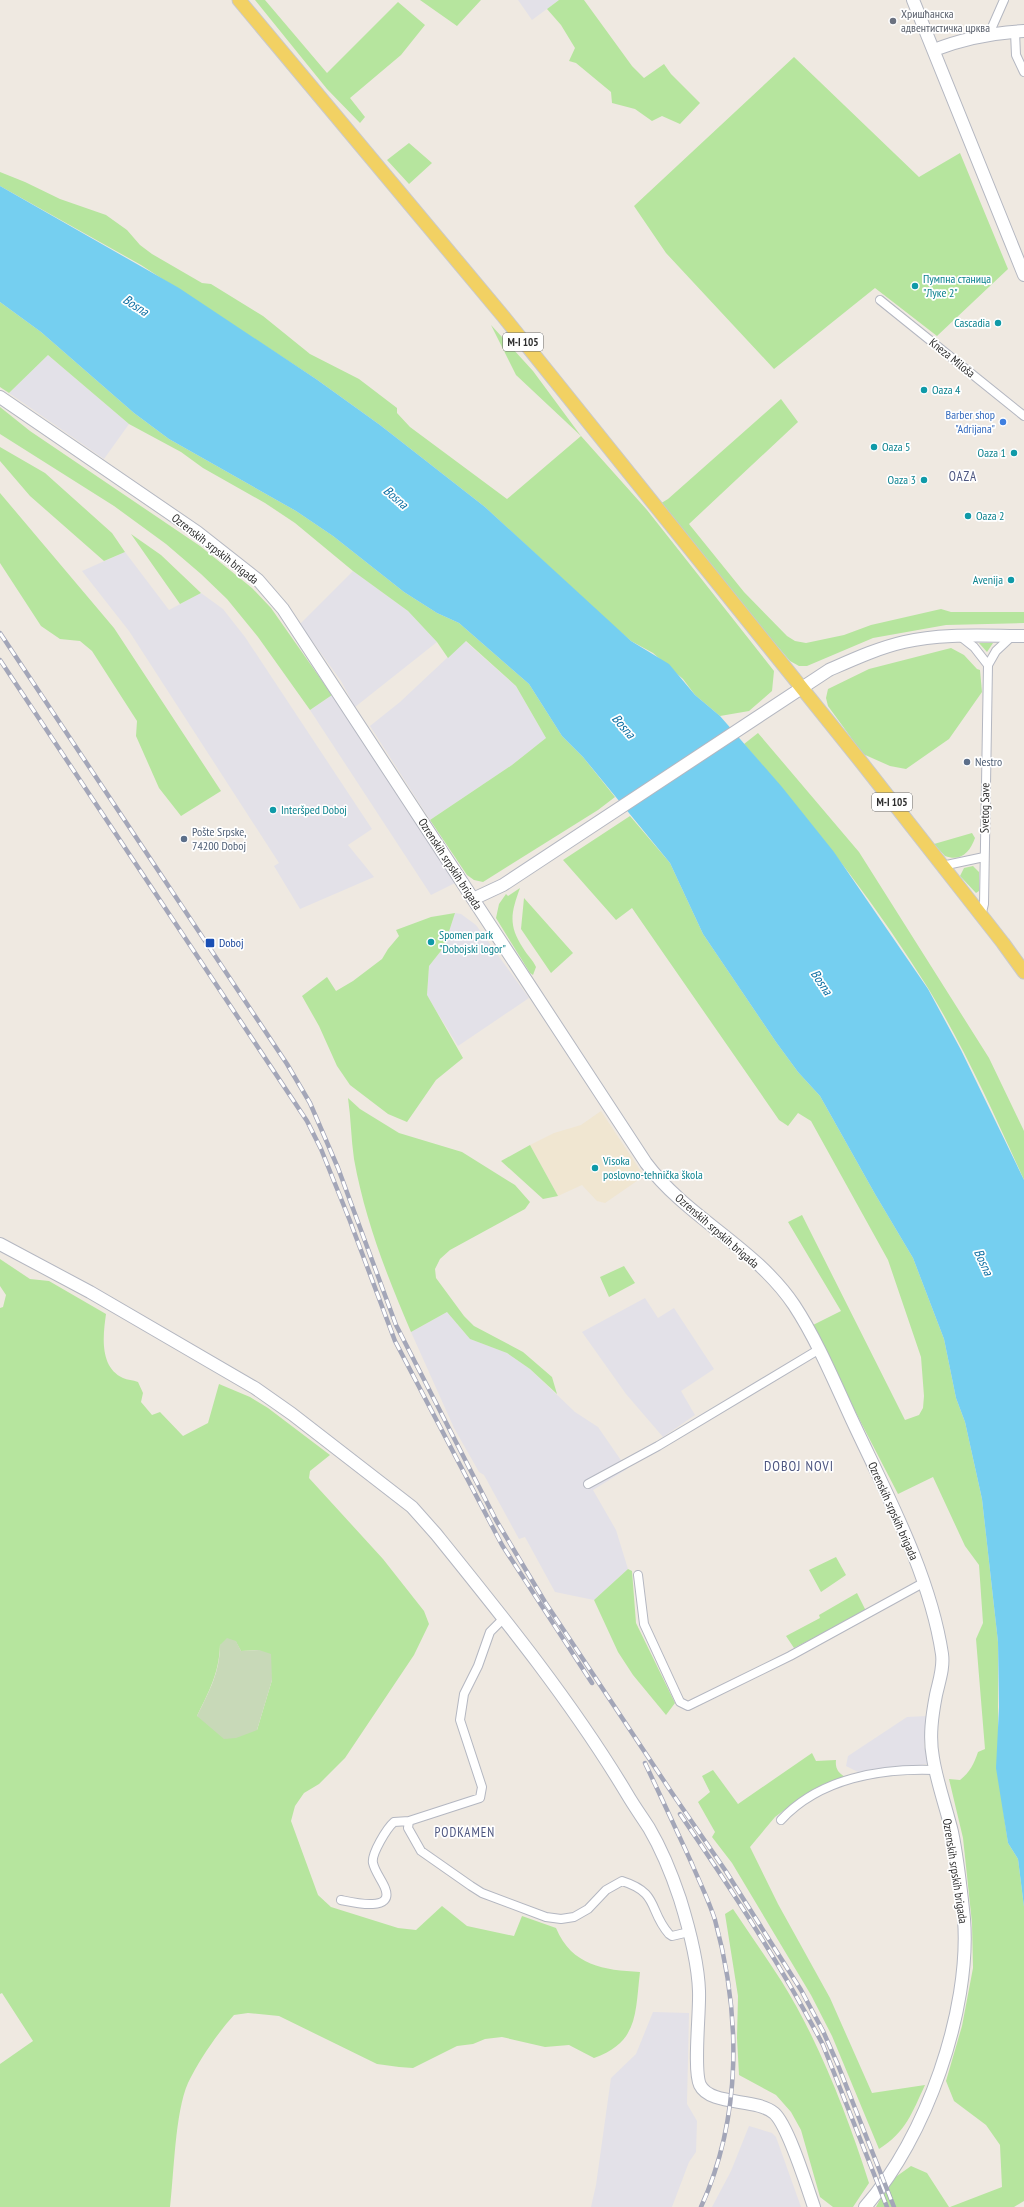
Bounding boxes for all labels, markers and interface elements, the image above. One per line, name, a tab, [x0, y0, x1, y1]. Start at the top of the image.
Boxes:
place label: Хришћанска адвентистичка црква	[901, 6, 990, 35]
marker: Хришћанска адвентистичка црква	[888, 16, 898, 26]
place label: Пумпна станица "Луке 2"	[923, 271, 991, 300]
marker: Пумпна станица "Луке 2"	[910, 281, 920, 291]
water label: Bosna	[120, 291, 152, 320]
place label: Cascadia	[954, 315, 990, 330]
marker: Cascadia	[993, 318, 1003, 328]
road number: M-I 105	[503, 333, 543, 351]
street label: Kneza Miloša	[926, 335, 978, 381]
place label: Oaza 4	[932, 382, 961, 397]
marker: Oaza 4	[919, 385, 929, 395]
place label: Barber shop "Adrijana"	[946, 407, 995, 436]
marker: Barber shop "Adrijana"	[998, 417, 1008, 427]
place label: Oaza 5	[882, 439, 910, 454]
marker: Oaza 5	[869, 442, 879, 452]
place label: Oaza 1	[978, 445, 1006, 460]
marker: Oaza 1	[1009, 448, 1019, 458]
district label: OAZA	[949, 468, 977, 485]
place label: Oaza 3	[888, 472, 916, 487]
marker: Oaza 3	[919, 475, 929, 485]
water label: Bosna	[380, 482, 412, 513]
place label: Oaza 2	[976, 508, 1004, 523]
street label: Ozrenskih srpskih brigada	[169, 510, 262, 587]
marker: Oaza 2	[963, 511, 973, 521]
place label: Avenija	[973, 572, 1003, 587]
marker: Avenija	[1006, 575, 1016, 585]
water label: Bosna	[608, 711, 639, 743]
place label: Nestro	[975, 754, 1002, 769]
marker: Nestro	[962, 757, 972, 767]
street label: Svetog Save	[977, 783, 992, 833]
road number: M-I 105	[872, 793, 912, 811]
place label: Interšped Doboj	[281, 802, 347, 817]
marker: Interšped Doboj	[268, 805, 278, 815]
street label: Ozrenskih srpskih brigada	[415, 815, 486, 912]
place label: Pošte Srpske, 74200 Doboj	[192, 824, 246, 853]
marker: Pošte Srpske, 74200 Doboj	[179, 834, 189, 844]
place label: Spomen park "Dobojski logor"	[439, 927, 506, 956]
place label: Doboj	[219, 935, 243, 950]
marker: Doboj	[204, 937, 216, 949]
marker: Spomen park "Dobojski logor"	[426, 937, 436, 947]
water label: Bosna	[807, 966, 837, 999]
place label: Visoka poslovno-tehnička škola	[602, 1153, 703, 1182]
marker: Visoka poslovno-tehnička škola	[590, 1163, 600, 1173]
street label: Ozrenskih srpskih brigada	[672, 1190, 762, 1271]
water label: Bosna	[970, 1246, 997, 1279]
district label: DOBOJ NOVI	[764, 1457, 834, 1475]
street label: Ozrenskih srpskih brigada	[865, 1459, 922, 1563]
street label: Ozrenskih srpskih brigada	[940, 1817, 971, 1925]
district label: PODKAMEN	[435, 1824, 495, 1841]

